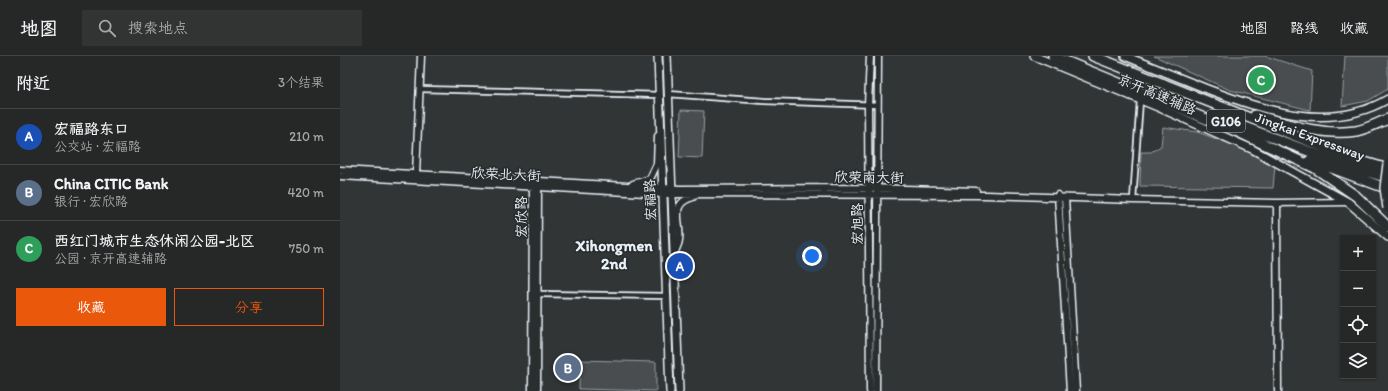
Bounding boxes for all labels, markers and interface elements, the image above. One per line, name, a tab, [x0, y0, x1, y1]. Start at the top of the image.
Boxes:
search box	[82, 10, 362, 46]
text: 地图	[20, 17, 58, 40]
icon: search	[96, 17, 118, 39]
text: 搜索地点	[128, 19, 188, 37]
text: 地图	[1240, 20, 1268, 37]
text: 路线	[1290, 20, 1318, 37]
text: 收藏	[1340, 20, 1368, 37]
pin: C	[1248, 65, 1274, 95]
street label: 京开高速辅路	[1115, 70, 1199, 119]
text: 附近	[16, 73, 50, 93]
text: 3个结果	[278, 75, 324, 90]
street label: Jingkai Expressway	[1253, 109, 1367, 164]
road number: G106	[1207, 110, 1245, 132]
text: 宏福路东口	[54, 120, 129, 138]
text: A	[25, 129, 33, 144]
text: 210 m	[289, 129, 324, 144]
text: 公交站 · 宏福路	[54, 139, 141, 154]
street label: 欣荣北大街	[471, 164, 541, 185]
street label: 欣荣南大街	[834, 168, 904, 187]
text: China CITIC Bank	[54, 175, 168, 193]
street label: 宏福路	[641, 179, 660, 221]
text: B	[25, 185, 33, 200]
text: 420 m	[287, 185, 324, 200]
text: 银行 · 宏欣路	[54, 194, 128, 209]
street label: 宏欣路	[513, 196, 530, 238]
street label: 宏旭路	[849, 203, 866, 245]
text: 西红门城市生态休闲公园-北区	[54, 232, 255, 250]
map controls	[1340, 235, 1376, 379]
button: +	[1340, 235, 1376, 271]
district label: Xihongmen 2nd	[575, 236, 653, 273]
text: C	[25, 241, 33, 256]
text: 750 m	[289, 241, 324, 256]
your location	[802, 246, 822, 266]
text: 公园 · 京开高速辅路	[54, 251, 167, 266]
pin: A	[667, 251, 693, 281]
button: −	[1340, 271, 1376, 307]
button: 收藏	[16, 288, 166, 326]
button: 分享	[174, 288, 324, 326]
button: locate	[1340, 307, 1376, 343]
button: layers	[1340, 343, 1376, 379]
pin: B	[555, 353, 581, 383]

